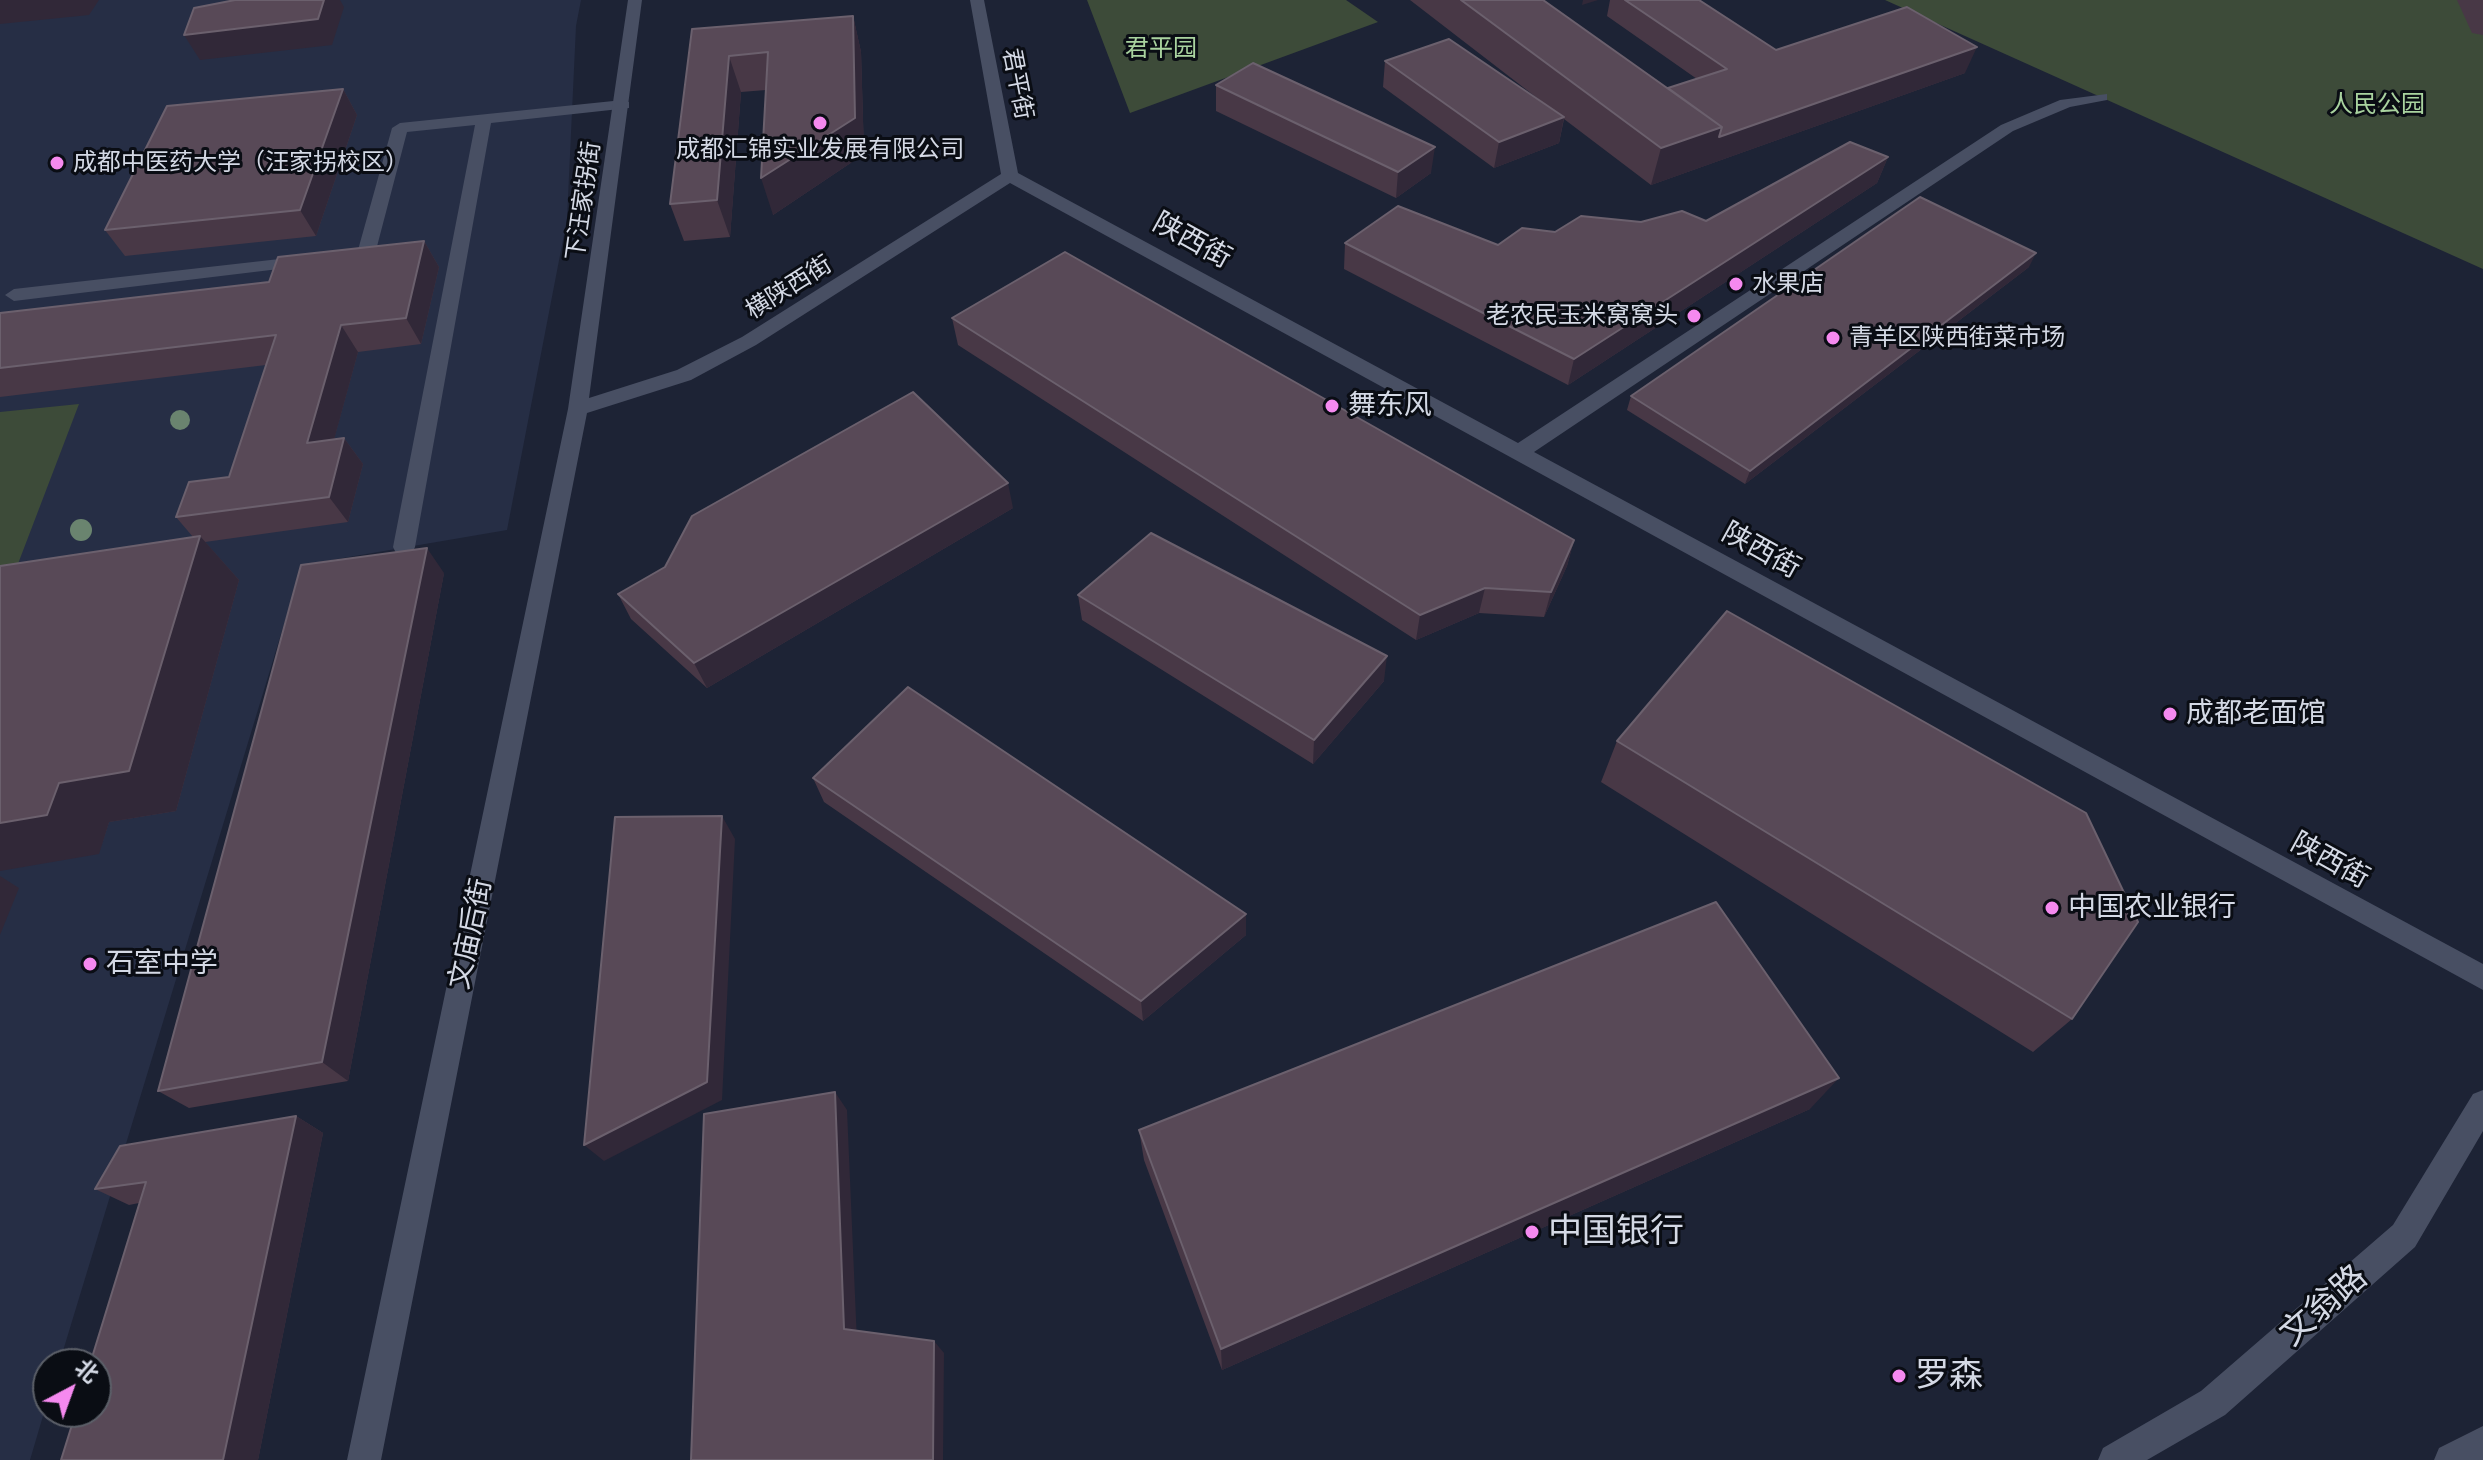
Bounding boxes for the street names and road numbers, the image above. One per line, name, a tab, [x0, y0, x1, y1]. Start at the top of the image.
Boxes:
street label: 君平街	[996, 46, 1038, 122]
street label: 下汪家拐街	[561, 140, 607, 262]
street label: 陕西街	[1147, 206, 1237, 276]
street label: 横陕西街	[741, 250, 837, 326]
street label: 陕西街	[1716, 516, 1806, 586]
street label: 陕西街	[2285, 826, 2375, 896]
street label: 文庙后街	[443, 876, 499, 992]
street label: 文翁路	[2272, 1257, 2376, 1355]

